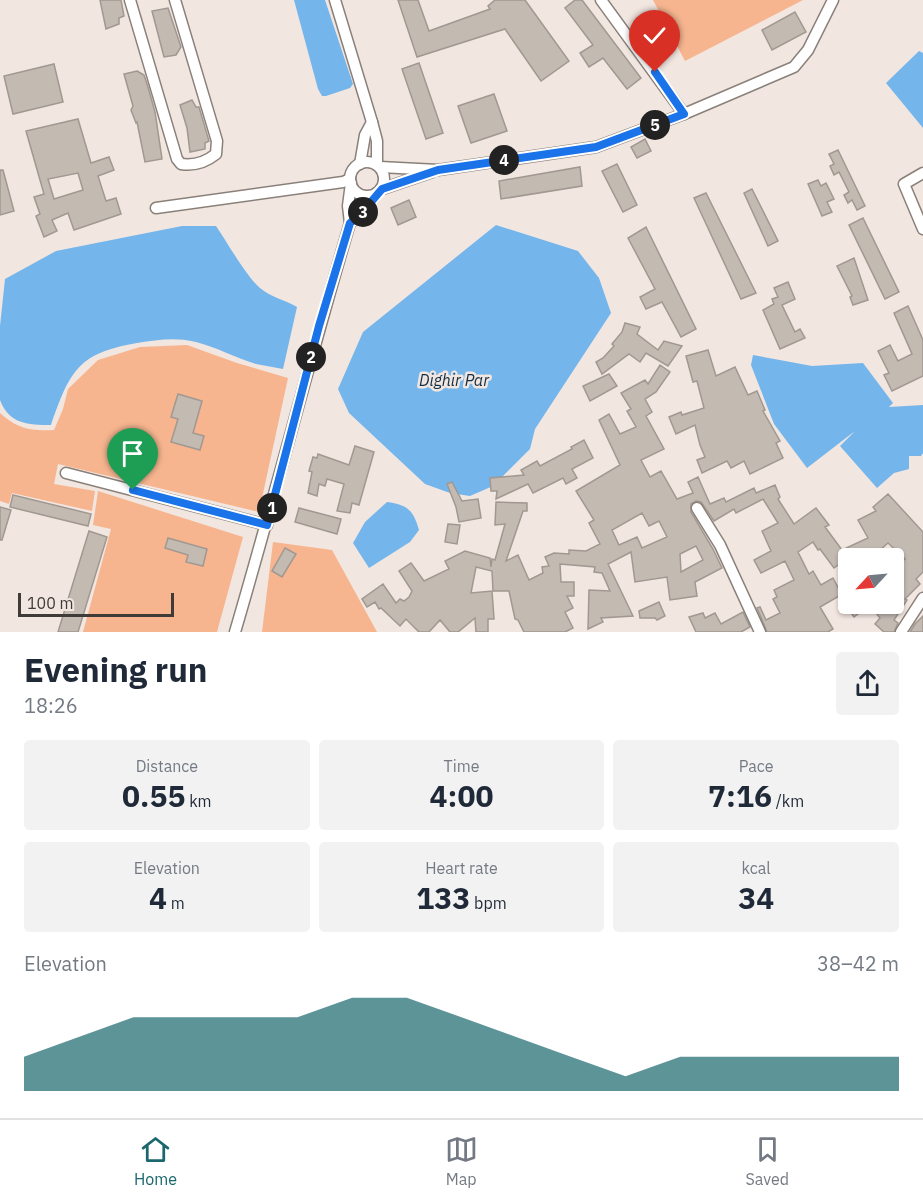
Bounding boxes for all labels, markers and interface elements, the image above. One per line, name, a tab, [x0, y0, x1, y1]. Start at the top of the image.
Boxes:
pin	[629, 10, 680, 72]
icon: check	[638, 19, 671, 52]
pin: 5	[640, 110, 670, 140]
text: 5	[650, 115, 660, 135]
pin: 4	[489, 145, 519, 175]
text: 4	[499, 150, 509, 170]
pin: 3	[348, 197, 378, 227]
text: 3	[358, 202, 368, 222]
pin: 2	[296, 342, 326, 372]
text: 2	[306, 347, 316, 367]
water label: Dighir Par	[419, 370, 490, 390]
pin	[107, 428, 158, 490]
icon: arrive	[116, 437, 149, 470]
pin: 1	[257, 493, 287, 523]
text: 1	[267, 498, 277, 518]
north arrow	[838, 548, 904, 614]
map controls	[838, 548, 904, 614]
scale bar	[18, 590, 174, 618]
text: 100 m	[27, 593, 74, 613]
text: Evening run	[24, 648, 208, 691]
button: share	[836, 652, 899, 715]
text: 18:26	[24, 692, 78, 719]
text: Distance	[136, 756, 198, 776]
text: Time	[444, 756, 479, 776]
text: Pace	[739, 756, 774, 776]
text: 0.55	[122, 776, 185, 815]
text: 4:00	[430, 776, 493, 815]
text: 7:16	[708, 776, 772, 815]
text: km	[185, 791, 212, 811]
text: /km	[772, 791, 804, 811]
text: Elevation	[134, 858, 200, 878]
text: Heart rate	[425, 858, 498, 878]
text: kcal	[742, 858, 771, 878]
text: 4	[149, 878, 167, 917]
text: 133	[416, 878, 470, 917]
text: 34	[738, 878, 774, 917]
text: m	[167, 893, 185, 913]
text: bpm	[470, 893, 507, 913]
text: Elevation	[24, 950, 107, 977]
text: 38–42 m	[817, 950, 899, 977]
tab: Home	[134, 1133, 177, 1189]
tab: Map	[445, 1133, 478, 1189]
tab: Saved	[746, 1133, 789, 1189]

